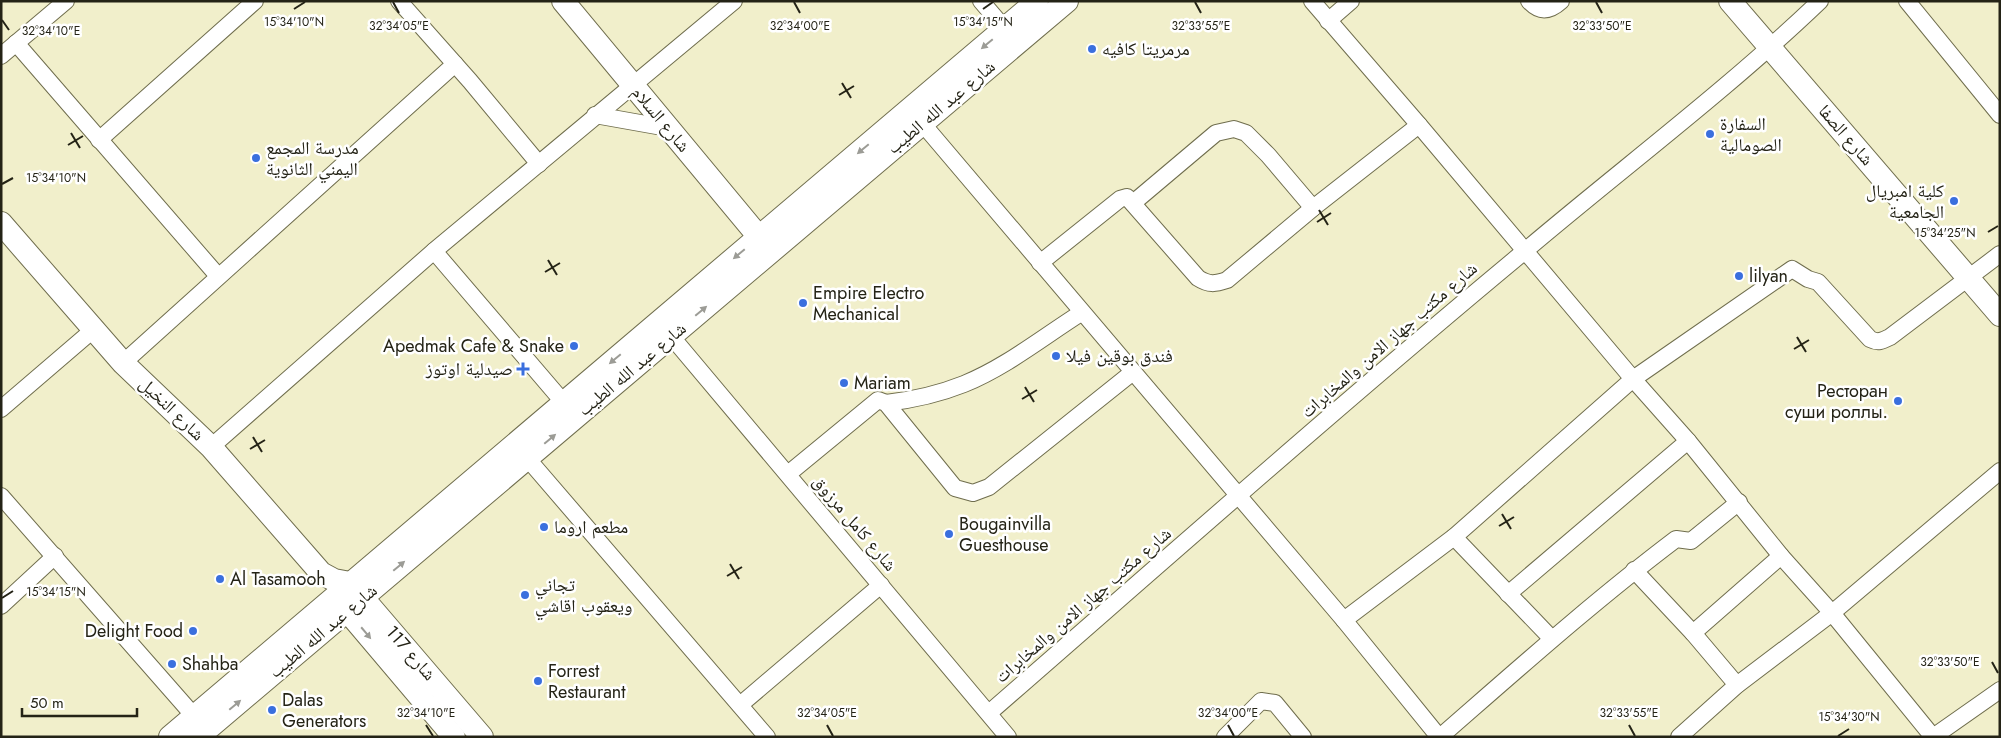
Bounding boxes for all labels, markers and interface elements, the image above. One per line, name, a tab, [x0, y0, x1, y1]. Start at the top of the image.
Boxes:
text: 15°34'10"N	[264, 13, 324, 31]
text: 15°34'15"N	[953, 13, 1013, 31]
text: 32°34'05"E	[369, 17, 429, 35]
text: 32°34'00"E	[770, 17, 830, 35]
text: 32°33'55"E	[1172, 17, 1230, 35]
text: 32°33'50"E	[1572, 17, 1632, 35]
text: 32°34'10"E	[22, 22, 80, 40]
place label: مرمريتا كافيه	[1102, 36, 1190, 62]
one-way arrow	[981, 38, 993, 49]
marker: مرمريتا كافيه	[1086, 43, 1098, 55]
street label: شارع عبد الله الطيب	[881, 54, 1001, 160]
street label: شارع السلام	[626, 80, 696, 158]
street label: شارع الصفا	[1812, 99, 1880, 171]
place label: السفارة الصومالية	[1720, 111, 1782, 158]
marker: السفارة الصومالية	[1704, 128, 1716, 140]
place label: مدرسة المجمع اليمني الثانوية	[266, 135, 359, 184]
one-way arrow	[857, 144, 870, 155]
marker: مدرسة المجمع اليمني الثانوية	[250, 152, 262, 164]
text: 15°34'10"N	[26, 169, 86, 187]
place label: كلية امبريال الجامعية	[1866, 178, 1945, 225]
marker: كلية امبريال الجامعية	[1948, 195, 1960, 207]
text: 15°34'25"N	[1915, 224, 1975, 242]
one-way arrow	[733, 249, 746, 260]
street label: شارع مكتب جهاز الامن والمخابرات	[1295, 256, 1483, 424]
place label: lilyan	[1749, 263, 1788, 289]
marker: lilyan	[1733, 270, 1745, 282]
place label: Empire Electro Mechanical	[813, 280, 925, 327]
marker: Empire Electro Mechanical	[797, 297, 809, 309]
one-way arrow	[694, 306, 707, 317]
street label: شارع عبد الله الطيب	[572, 316, 692, 422]
place label: Apedmak Cafe & Snake	[383, 333, 564, 359]
marker: Apedmak Cafe & Snake	[568, 340, 580, 352]
place label: فندق بوقين فيلا	[1066, 343, 1173, 369]
marker: فندق بوقين فيلا	[1050, 350, 1062, 362]
one-way arrow	[609, 354, 622, 365]
place label: صيدلية اوتوز	[425, 356, 513, 382]
marker: صيدلية اوتوز	[517, 363, 529, 375]
place label: Mariam	[854, 370, 911, 396]
street label: شارع النخيل	[133, 371, 211, 447]
marker: Mariam	[838, 377, 850, 389]
place label: Ресторан суши роллы.	[1785, 378, 1888, 425]
marker: Ресторан суши роллы.	[1892, 395, 1904, 407]
one-way arrow	[543, 433, 556, 444]
street label: شارع كامل مرزوق	[807, 469, 903, 577]
place label: Bougainvilla Guesthouse	[959, 511, 1051, 558]
place label: مطعم اروما	[554, 514, 628, 540]
marker: مطعم اروما	[538, 521, 550, 533]
street label: شارع مكتب جهاز الامن والمخابرات	[989, 521, 1177, 689]
marker: Bougainvilla Guesthouse	[943, 528, 955, 540]
one-way arrow	[392, 561, 405, 572]
place label: Al Tasamooh	[230, 566, 326, 592]
place label: تجاني ويعقوب اقاشي	[535, 572, 632, 621]
marker: Al Tasamooh	[214, 573, 226, 585]
street label: شارع عبد الله الطيب	[263, 578, 383, 684]
text: 15°34'15"N	[26, 583, 86, 601]
marker: تجاني ويعقوب اقاشي	[519, 589, 531, 601]
place label: Delight Food	[85, 618, 183, 644]
street label: شارع 117	[380, 620, 442, 686]
marker: Delight Food	[187, 625, 199, 637]
one-way arrow	[361, 626, 372, 639]
place label: Shahba	[182, 651, 238, 677]
text: 32°33'50"E	[1920, 653, 1980, 671]
marker: Shahba	[166, 658, 178, 670]
place label: Forrest Restaurant	[548, 658, 626, 705]
marker: Forrest Restaurant	[532, 675, 544, 687]
scale bar	[22, 686, 138, 718]
place label: Dalas Generators	[282, 687, 366, 734]
text: 50 m	[30, 692, 64, 714]
one-way arrow	[228, 700, 241, 711]
marker: Dalas Generators	[266, 704, 278, 716]
text: 32°34'10"E	[397, 704, 455, 722]
text: 32°34'05"E	[797, 704, 857, 722]
text: 32°34'00"E	[1198, 704, 1258, 722]
text: 32°33'55"E	[1600, 704, 1658, 722]
text: 15°34'30"N	[1818, 708, 1880, 726]

